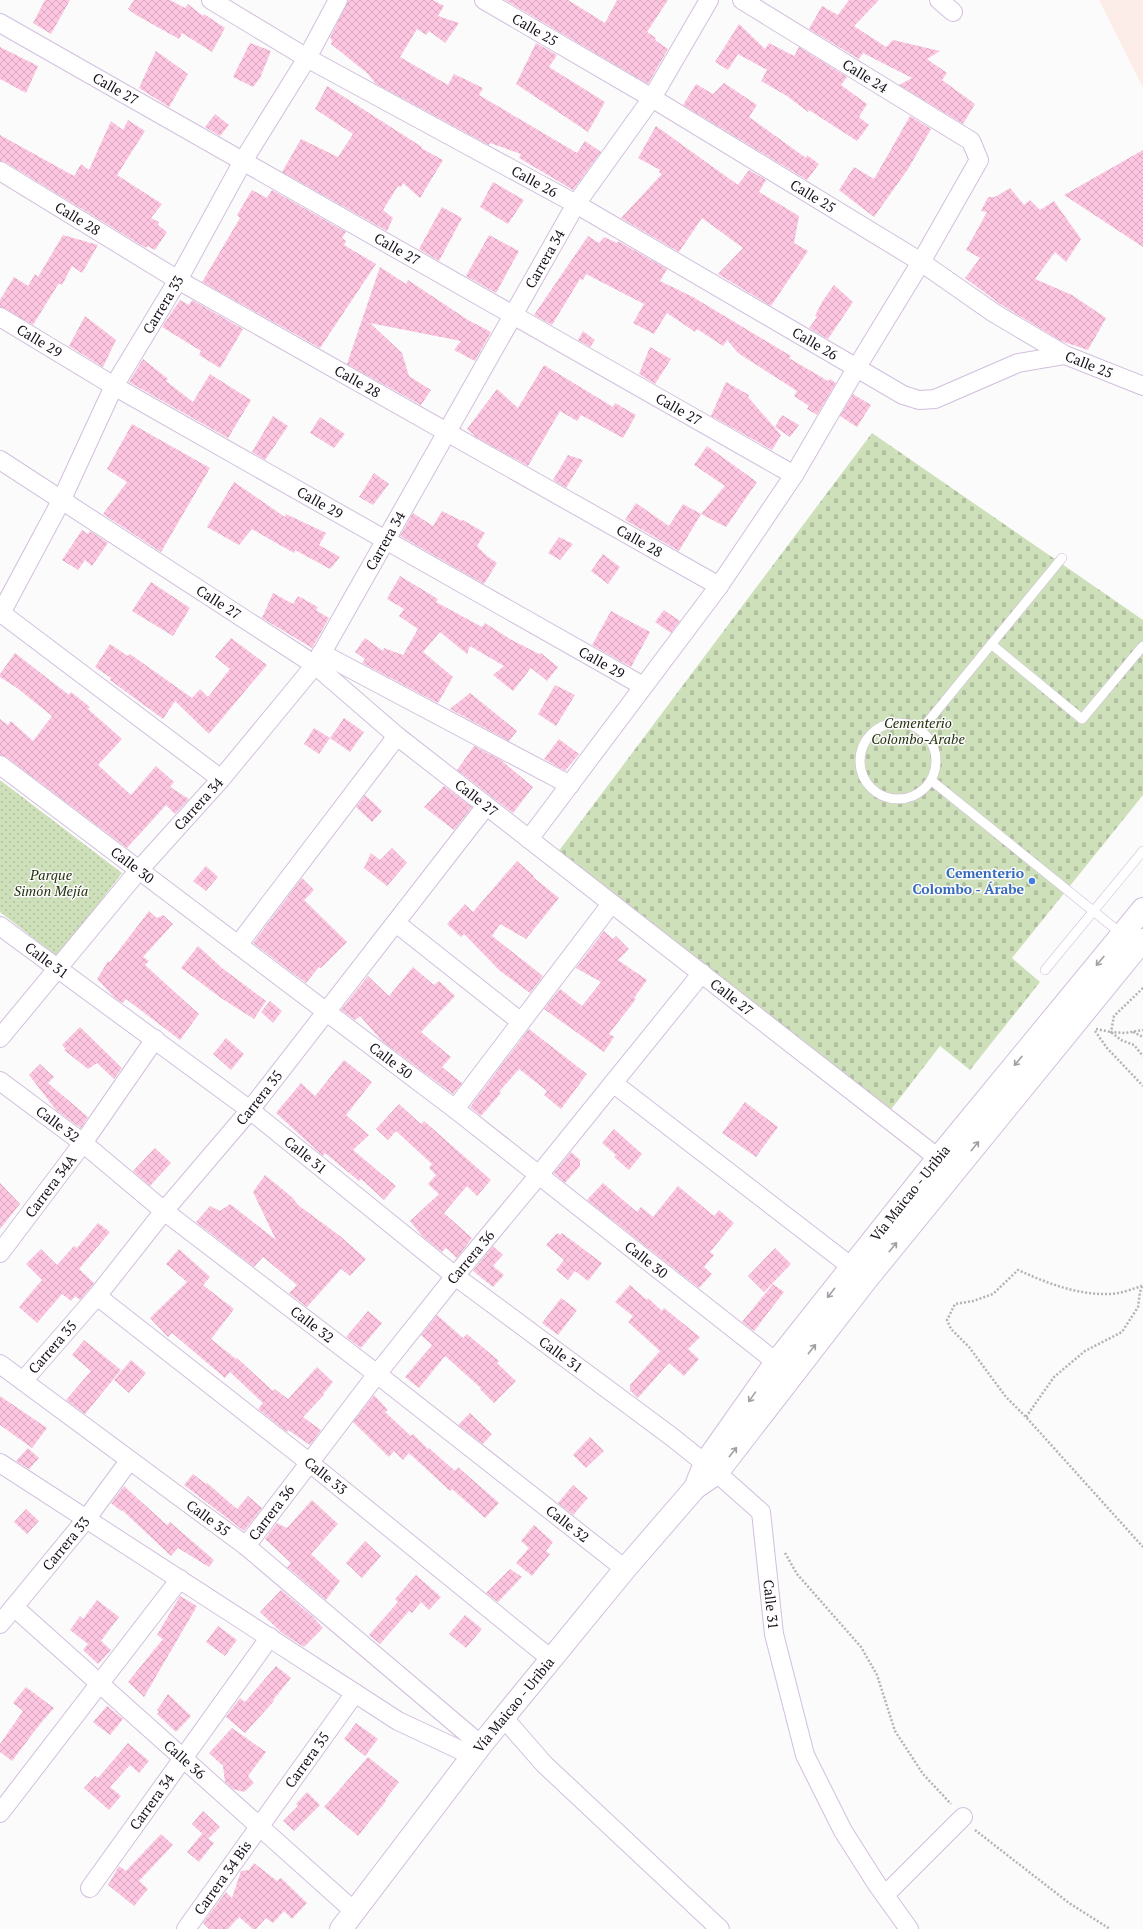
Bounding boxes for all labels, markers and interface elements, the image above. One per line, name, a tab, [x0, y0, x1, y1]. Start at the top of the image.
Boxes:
street label: Calle 25	[509, 9, 562, 50]
street label: Calle 24	[839, 54, 892, 97]
street label: Calle 27	[89, 68, 142, 109]
street label: Calle 26	[508, 161, 562, 202]
street label: Calle 25	[787, 175, 839, 217]
street label: Calle 28	[52, 197, 104, 239]
street label: Carrera 34	[520, 225, 569, 291]
street label: Calle 27	[371, 228, 424, 269]
street label: Carrera 33	[138, 272, 188, 337]
street label: Calle 29	[13, 319, 66, 361]
street label: Calle 26	[789, 322, 842, 364]
street label: Calle 25	[1063, 346, 1116, 382]
street label: Calle 28	[331, 361, 384, 402]
street label: Calle 27	[653, 388, 705, 430]
street label: Calle 29	[294, 482, 347, 523]
street label: Carrera 34	[361, 507, 409, 573]
street label: Calle 28	[613, 520, 666, 561]
street label: Calle 27	[193, 580, 245, 624]
street label: Calle 29	[576, 642, 628, 683]
park label: Cementerio Colombo-Arabe	[871, 713, 965, 748]
street label: Carrera 34	[169, 773, 227, 834]
street label: Calle 27	[451, 775, 502, 820]
street label: Calle 30	[107, 842, 158, 887]
place label: Cementerio Colombo - Árabe	[912, 863, 1024, 898]
park label: Parque Simón Mejía	[14, 865, 88, 900]
marker: Cementerio Colombo - Árabe	[1027, 876, 1037, 886]
street label: Calle 31	[21, 938, 73, 982]
one-way arrow	[1096, 956, 1105, 966]
street label: Calle 27	[707, 974, 758, 1020]
street label: Calle 30	[366, 1037, 417, 1083]
one-way arrow	[1013, 1056, 1022, 1067]
street label: Carrera 35	[231, 1066, 286, 1129]
street label: Calle 32	[32, 1101, 84, 1146]
street label: Calle 31	[281, 1132, 331, 1178]
street label: Vía Maicao - Uribia	[866, 1141, 954, 1245]
one-way arrow	[970, 1141, 979, 1151]
street label: Carrera 34A	[20, 1150, 80, 1221]
street label: Carrera 36	[442, 1225, 499, 1288]
street label: Calle 30	[621, 1236, 672, 1282]
one-way arrow	[888, 1242, 897, 1253]
one-way arrow	[826, 1288, 835, 1299]
street label: Calle 32	[287, 1301, 338, 1347]
street label: Carrera 35	[24, 1316, 81, 1377]
street label: Calle 31	[535, 1332, 587, 1377]
one-way arrow	[808, 1344, 817, 1355]
one-way arrow	[748, 1391, 756, 1402]
one-way arrow	[729, 1447, 737, 1458]
street label: Calle 33	[301, 1452, 351, 1499]
street label: Carrera 36	[244, 1480, 299, 1544]
street label: Calle 35	[183, 1495, 234, 1540]
street label: Calle 32	[542, 1501, 593, 1546]
street label: Carrera 33	[38, 1512, 93, 1574]
street label: Calle 31	[759, 1579, 783, 1630]
street label: Vía Maicao - Uribia	[469, 1653, 558, 1756]
street label: Carrera 35	[280, 1728, 333, 1791]
street label: Calle 36	[160, 1736, 210, 1783]
street label: Carrera 34	[125, 1769, 178, 1833]
street label: Carrera 34 Bis	[189, 1837, 255, 1918]

